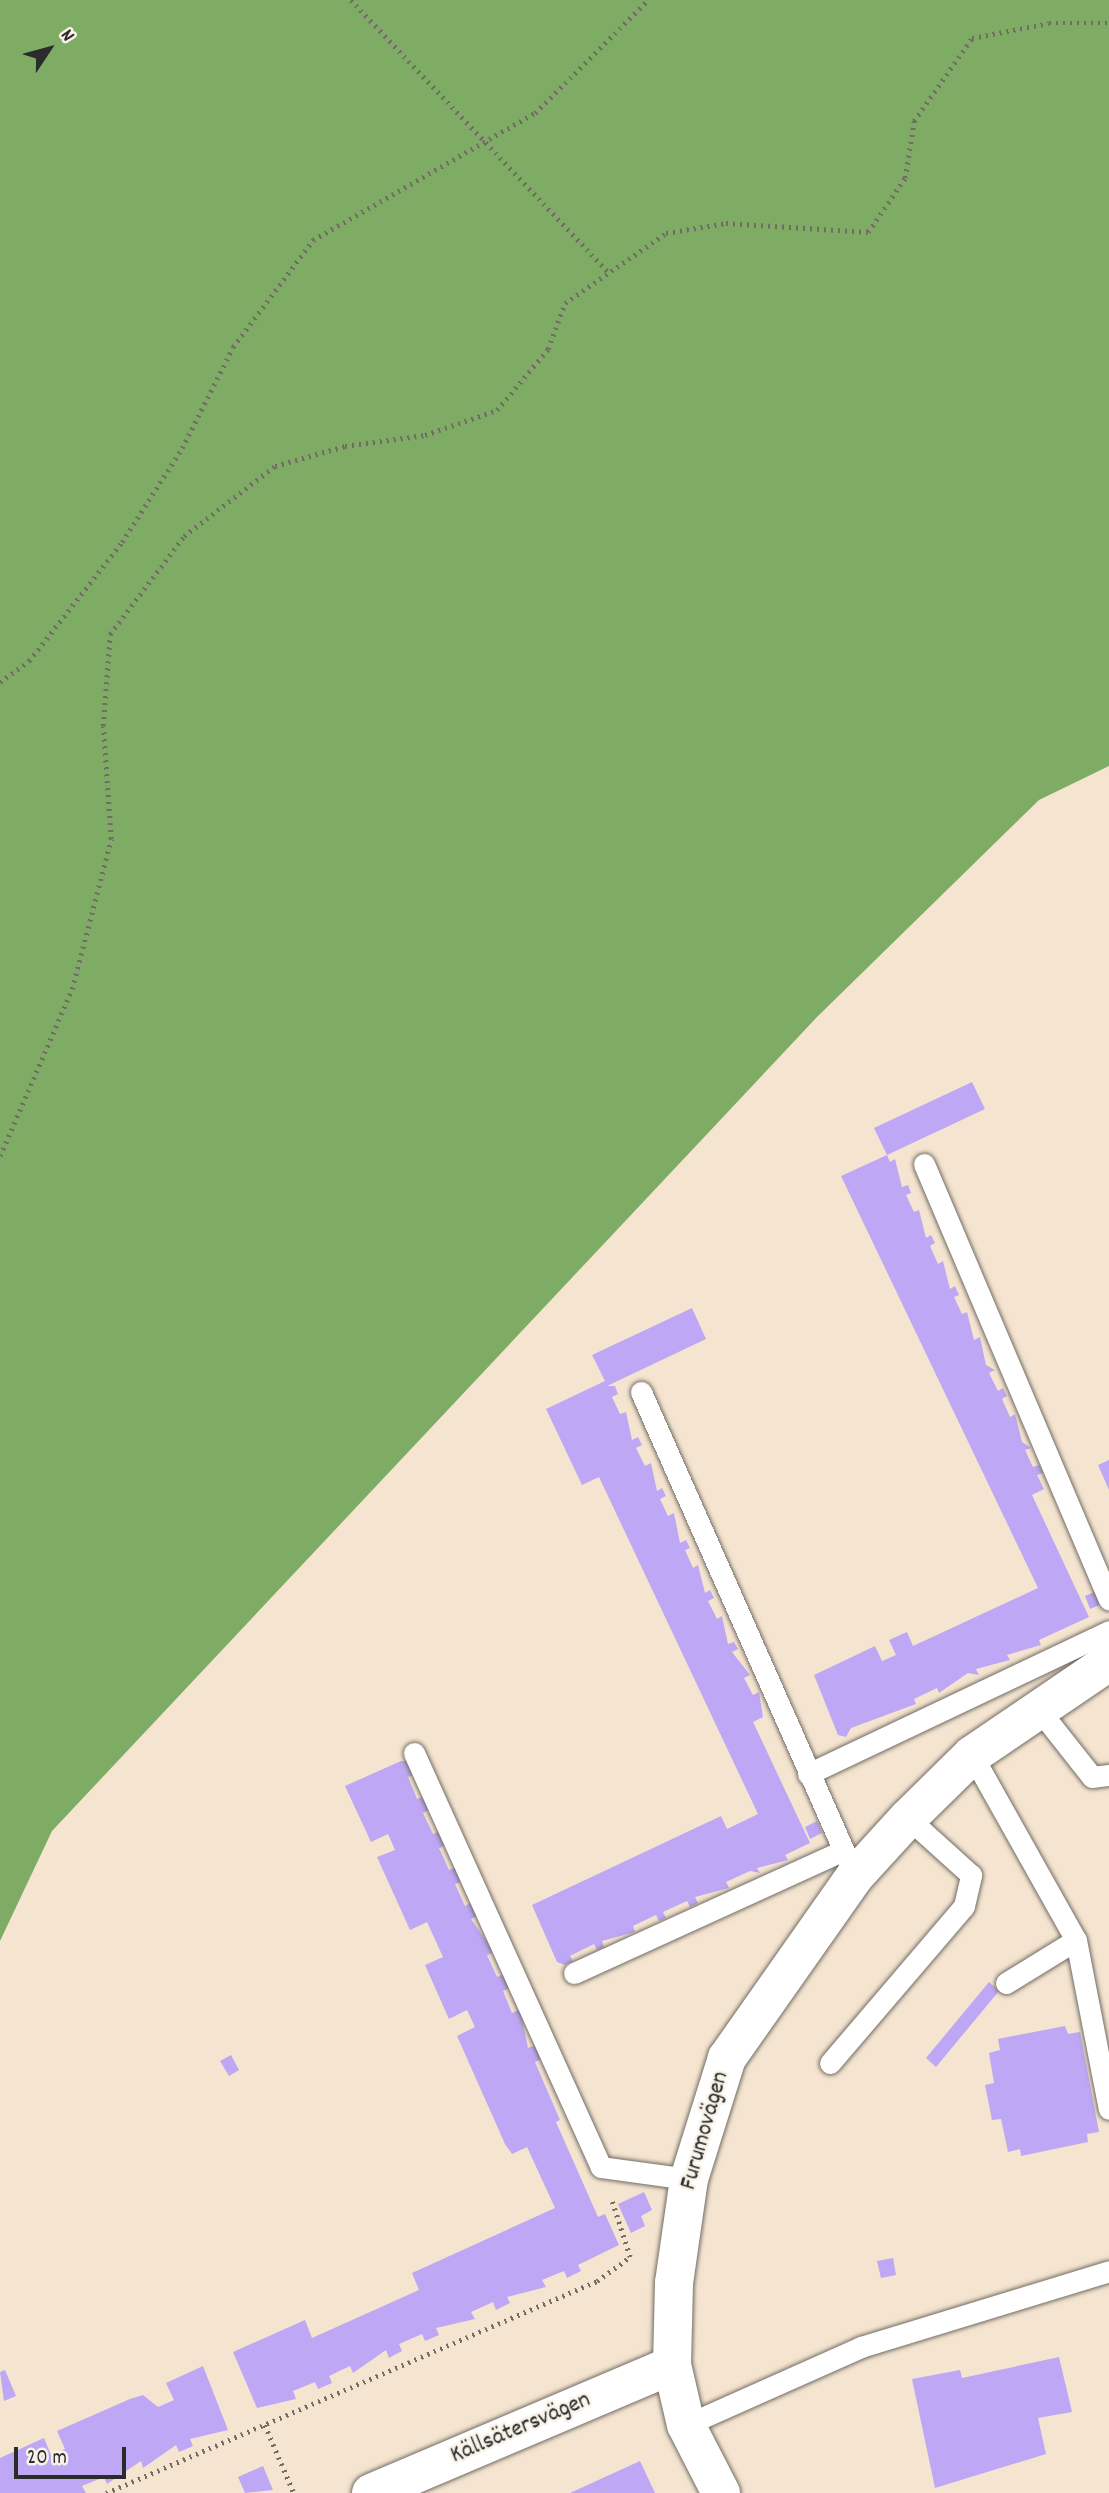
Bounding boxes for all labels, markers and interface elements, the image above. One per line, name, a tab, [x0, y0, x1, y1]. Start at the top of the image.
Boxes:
north arrow	[14, 14, 84, 84]
text: N	[53, 25, 80, 48]
street label: Furumovägen	[675, 2069, 737, 2193]
street label: Källsätersvägen	[447, 2387, 595, 2471]
scale bar	[18, 2434, 130, 2478]
text: 20 m	[27, 2444, 67, 2474]

